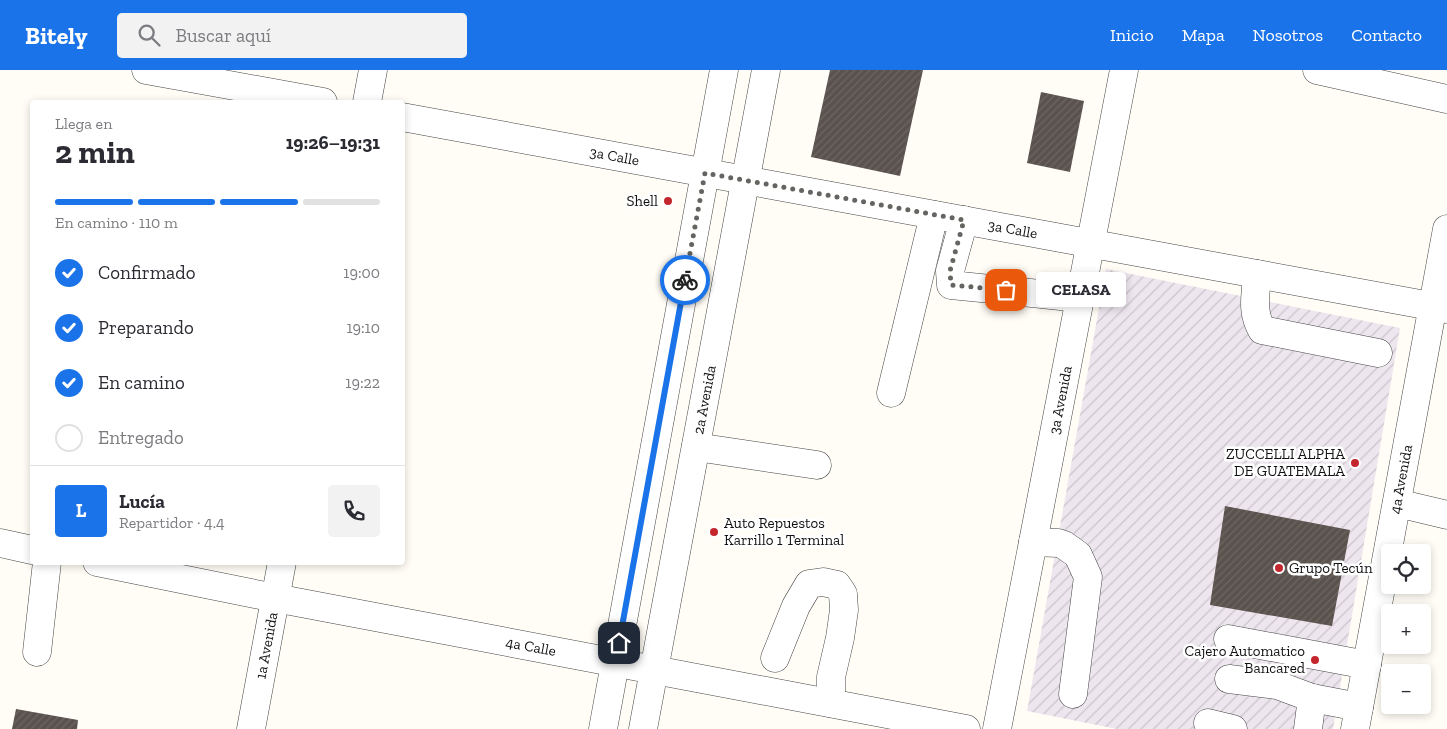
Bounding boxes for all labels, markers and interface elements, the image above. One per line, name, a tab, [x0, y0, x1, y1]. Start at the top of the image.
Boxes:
search box	[117, 13, 467, 58]
text: Bitely	[25, 21, 87, 50]
icon: search	[135, 21, 163, 49]
text: Buscar aquí	[175, 24, 271, 47]
text: Inicio	[1110, 24, 1154, 46]
text: Mapa	[1182, 24, 1225, 46]
text: Nosotros	[1253, 24, 1323, 46]
text: Contacto	[1351, 24, 1422, 46]
text: Llega en	[55, 114, 112, 133]
text: 19:26–19:31	[286, 131, 380, 154]
text: 2 min	[55, 133, 135, 171]
street label: 3a Calle	[588, 143, 641, 169]
place label: Shell	[627, 192, 658, 210]
marker: Shell	[662, 195, 674, 207]
text: En camino · 110 m	[55, 213, 178, 232]
street label: 3a Calle	[987, 216, 1039, 243]
courier	[660, 255, 710, 305]
icon: check	[55, 259, 83, 287]
text: Confirmado	[98, 261, 195, 284]
text: 19:00	[343, 263, 380, 282]
icon: bike	[671, 266, 699, 294]
pin	[985, 269, 1027, 311]
callout: CELASA	[1036, 272, 1126, 308]
icon: bag	[992, 276, 1020, 304]
text: CELASA	[1051, 280, 1111, 299]
icon: check	[55, 314, 83, 342]
text: Preparando	[98, 316, 194, 339]
text: 19:10	[346, 318, 380, 337]
street label: 2a Avenida	[689, 364, 720, 436]
street label: 3a Avenida	[1045, 364, 1076, 436]
icon: check	[55, 369, 83, 397]
text: En camino	[98, 371, 185, 394]
text: 19:22	[345, 373, 380, 392]
text: Entregado	[98, 426, 184, 449]
street label: 4a Avenida	[1386, 443, 1416, 515]
place label: ZUCCELLI ALPHA DE GUATEMALA	[1226, 445, 1345, 480]
marker: ZUCCELLI ALPHA DE GUATEMALA	[1349, 457, 1361, 469]
button: phone	[328, 485, 380, 537]
text: Lucía	[119, 490, 165, 513]
text: L	[76, 499, 86, 522]
text: Repartidor · 4.4	[119, 513, 225, 532]
place label: Auto Repuestos Karrillo 1 Terminal	[724, 514, 844, 549]
marker: Auto Repuestos Karrillo 1 Terminal	[708, 526, 720, 538]
map controls	[1381, 544, 1431, 714]
button: locate	[1381, 544, 1431, 594]
place label: Grupo Tecún	[1289, 559, 1373, 577]
marker: Grupo Tecún	[1273, 562, 1285, 574]
button: +	[1381, 604, 1431, 654]
street label: 1a Avenida	[251, 610, 282, 680]
pin	[598, 622, 640, 664]
icon: home	[605, 629, 633, 657]
street label: 4a Calle	[504, 633, 557, 660]
place label: Cajero Automatico Bancared	[1185, 642, 1306, 677]
marker: Cajero Automatico Bancared	[1309, 654, 1321, 666]
button: −	[1381, 664, 1431, 714]

